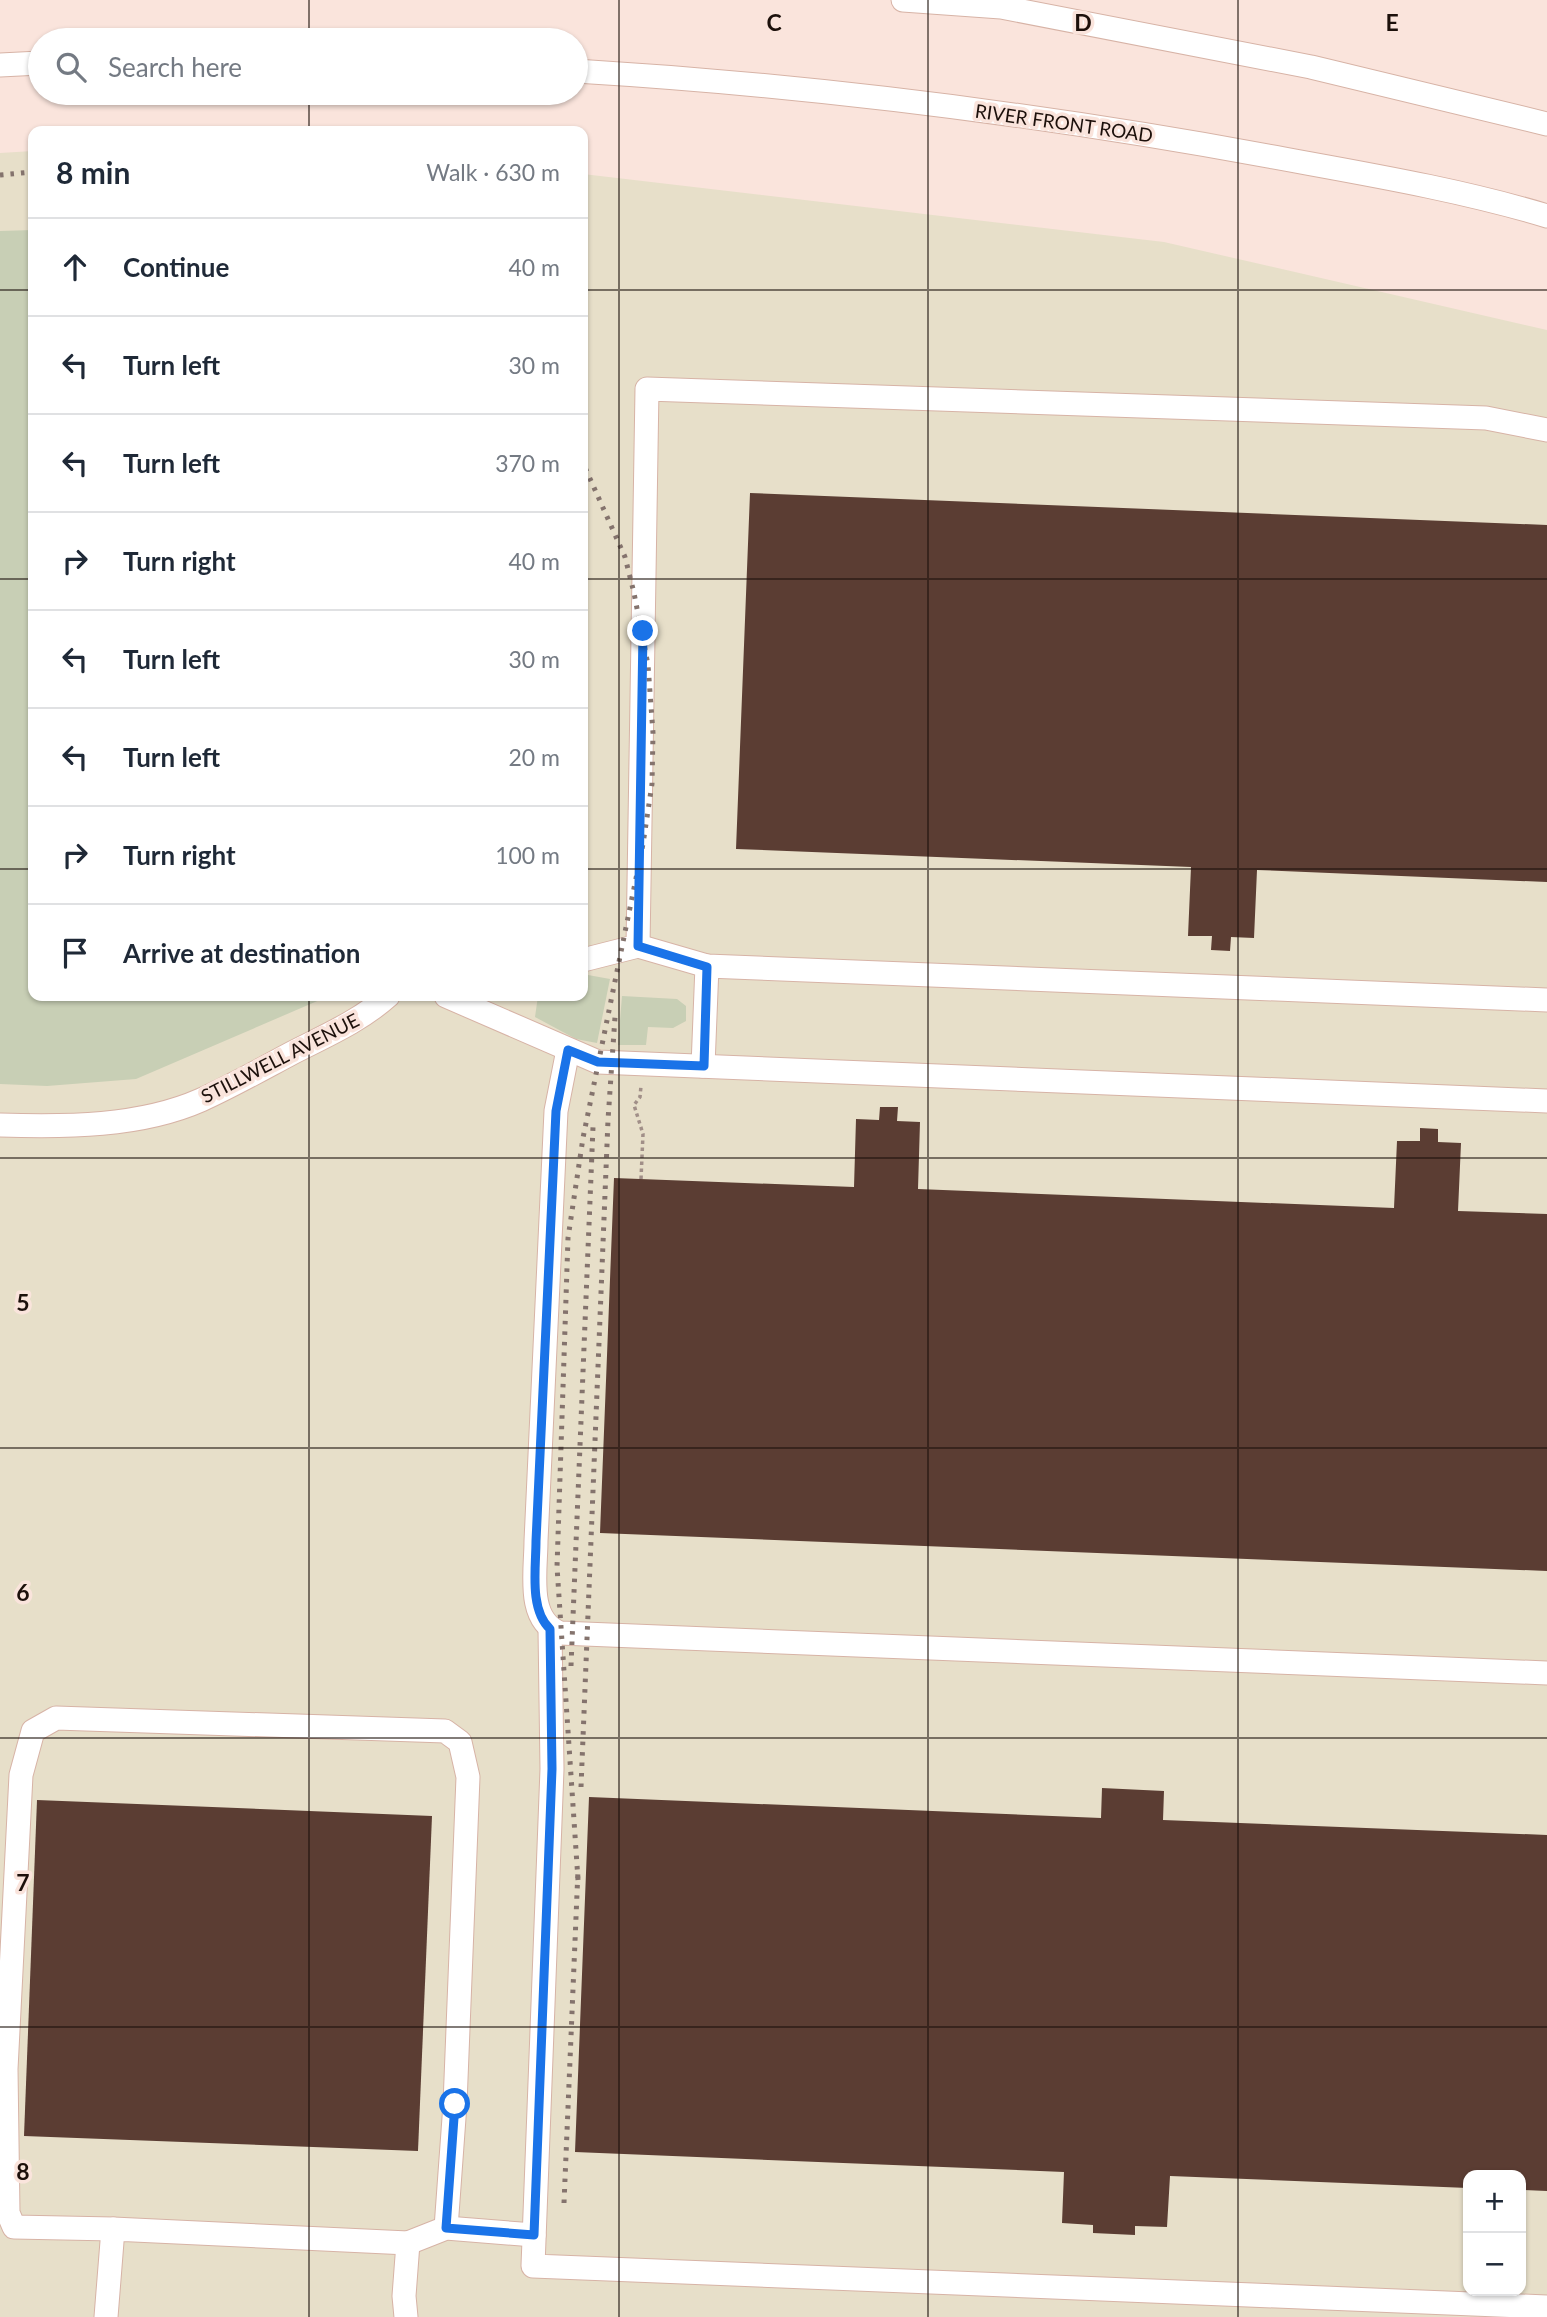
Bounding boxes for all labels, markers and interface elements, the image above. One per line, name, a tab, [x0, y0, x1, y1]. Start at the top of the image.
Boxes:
text: C	[766, 8, 782, 36]
text: D	[1074, 8, 1092, 36]
text: E	[1385, 8, 1399, 36]
search box	[28, 28, 588, 105]
icon: search	[52, 48, 90, 86]
text: Search here	[108, 51, 242, 83]
street label: RIVER FRONT ROAD	[974, 99, 1155, 146]
text: 8 min	[56, 154, 130, 190]
text: Walk · 630 m	[426, 158, 560, 186]
icon: ahead	[56, 248, 94, 286]
text: Continue	[123, 251, 229, 283]
text: 40 m	[509, 253, 560, 281]
icon: left	[56, 346, 94, 384]
text: Turn left	[123, 349, 220, 381]
text: 30 m	[509, 351, 560, 379]
icon: left	[56, 444, 94, 482]
text: Turn left	[123, 447, 220, 479]
text: 370 m	[495, 449, 560, 477]
icon: right	[56, 542, 94, 580]
text: Turn right	[123, 545, 236, 577]
text: 40 m	[509, 547, 560, 575]
route end	[627, 615, 658, 646]
icon: left	[56, 640, 94, 678]
text: Turn left	[123, 643, 220, 675]
text: 30 m	[509, 645, 560, 673]
icon: left	[56, 738, 94, 776]
text: Turn left	[123, 741, 220, 773]
text: 20 m	[509, 743, 560, 771]
icon: right	[56, 836, 94, 874]
text: Turn right	[123, 839, 236, 871]
text: 100 m	[495, 841, 560, 869]
icon: arrive	[56, 934, 94, 972]
text: Arrive at destination	[123, 937, 360, 969]
street label: STILLWELL AVENUE	[197, 1008, 363, 1107]
text: 5	[16, 1288, 30, 1316]
text: 6	[16, 1578, 30, 1606]
text: 7	[16, 1868, 30, 1896]
route start	[439, 2088, 470, 2119]
text: 8	[16, 2157, 30, 2185]
map controls	[1463, 2170, 1526, 2296]
button: +	[1463, 2170, 1526, 2233]
button: −	[1463, 2233, 1526, 2296]

